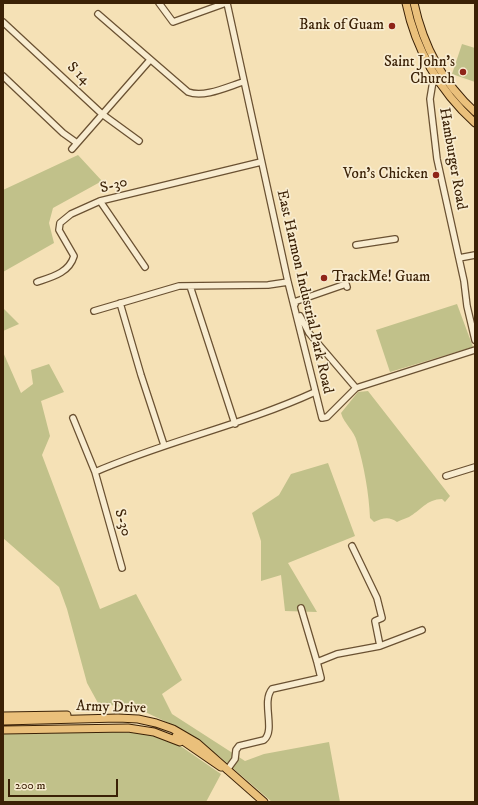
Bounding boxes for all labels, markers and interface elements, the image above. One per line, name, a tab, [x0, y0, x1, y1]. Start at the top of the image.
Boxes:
place label: Bank of Guam	[299, 17, 384, 35]
marker: Bank of Guam	[387, 21, 397, 31]
place label: Saint John's Church	[384, 54, 455, 89]
street label: S 14	[63, 59, 93, 89]
marker: Saint John's Church	[458, 67, 468, 77]
street label: Hamburger Road	[434, 107, 470, 211]
place label: Von's Chicken	[343, 166, 428, 184]
marker: Von's Chicken	[431, 170, 441, 180]
street label: S-30	[98, 174, 130, 198]
street label: East Harmon Industrial Park Road	[272, 188, 336, 396]
place label: TrackMe! Guam	[332, 269, 430, 287]
marker: TrackMe! Guam	[319, 273, 329, 283]
street label: S-30	[110, 507, 134, 539]
street label: Army Drive	[76, 698, 146, 718]
scale bar	[10, 771, 120, 797]
text: 200 m	[15, 778, 45, 793]

